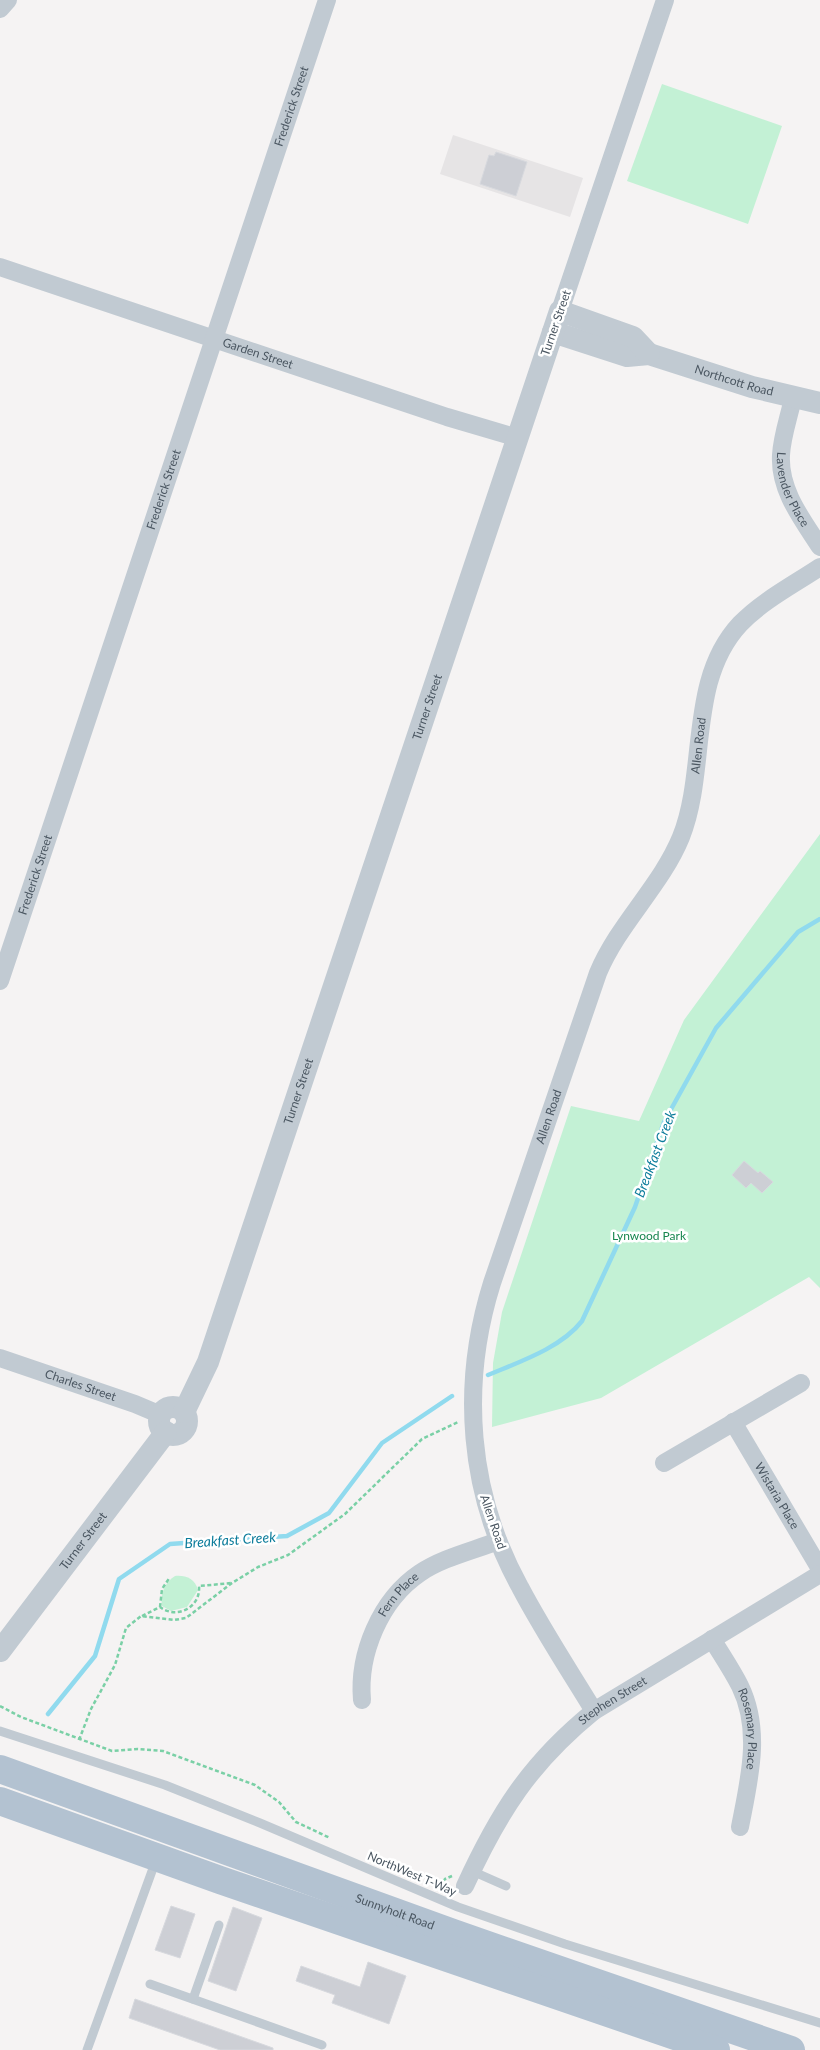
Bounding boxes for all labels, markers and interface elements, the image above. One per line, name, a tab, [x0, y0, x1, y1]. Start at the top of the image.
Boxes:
street label: Frederick Street	[271, 63, 312, 148]
street label: Turner Street	[537, 287, 574, 358]
street label: Garden Street	[221, 334, 296, 372]
street label: Northcott Road	[693, 361, 775, 399]
street label: Frederick Street	[143, 447, 184, 531]
street label: Lavender Place	[774, 452, 813, 530]
street label: Turner Street	[409, 671, 445, 742]
street label: Allen Road	[687, 716, 709, 775]
street label: Frederick Street	[15, 832, 56, 917]
street label: Turner Street	[280, 1055, 316, 1126]
street label: Allen Road	[532, 1087, 565, 1146]
water label: Breakfast Creek	[630, 1108, 679, 1200]
park label: Lynwood Park	[612, 1228, 687, 1243]
street label: Charles Street	[43, 1366, 119, 1404]
street label: Wistaria Place	[752, 1460, 803, 1532]
street label: Allen Road	[477, 1493, 510, 1551]
street label: Turner Street	[56, 1508, 110, 1573]
water label: Breakfast Creek	[184, 1528, 277, 1551]
street label: Fern Place	[374, 1569, 421, 1619]
street label: Stephen Street	[575, 1673, 650, 1728]
street label: Rosemary Place	[735, 1686, 760, 1771]
street label: NorthWest T-Way	[365, 1848, 460, 1899]
street label: Sunnyholt Road	[354, 1890, 437, 1933]

